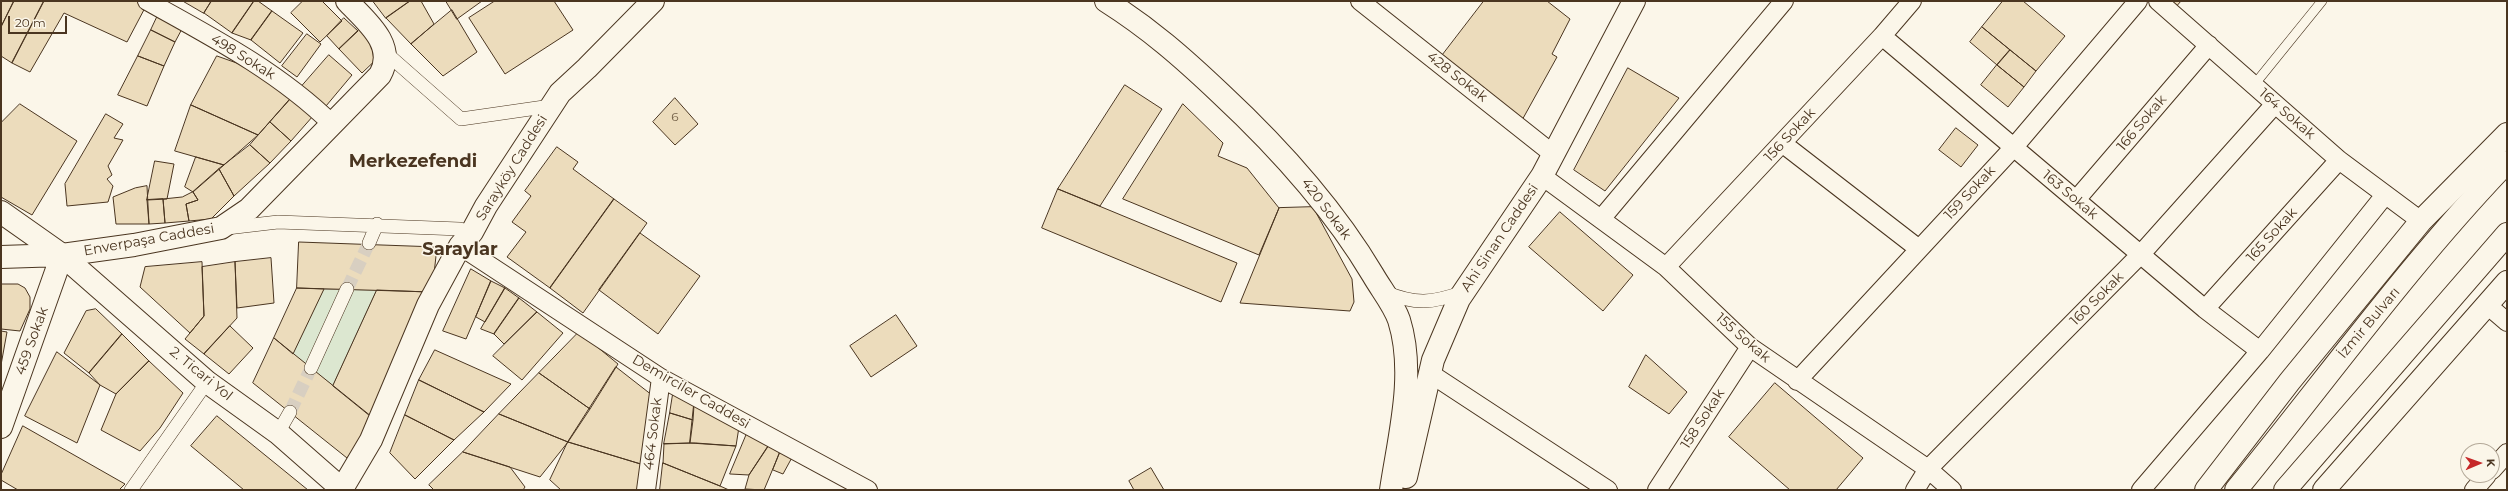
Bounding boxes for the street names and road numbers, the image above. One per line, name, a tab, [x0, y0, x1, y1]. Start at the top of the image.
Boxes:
street label: 498 Sokak	[208, 31, 278, 83]
street label: 428 Sokak	[1423, 48, 1491, 106]
street label: 164 Sokak	[2256, 85, 2318, 143]
street label: 166 Sokak	[2114, 92, 2170, 154]
street label: 156 Sokak	[1761, 105, 1819, 165]
street label: Sarayköy Caddesi	[473, 112, 551, 224]
street label: 159 Sokak	[1941, 163, 1999, 223]
street label: 163 Sokak	[2039, 167, 2101, 223]
street label: 420 Sokak	[1298, 175, 1354, 243]
street label: Ahi Sinan Caddesi	[1458, 181, 1542, 295]
street label: 165 Sokak	[2243, 204, 2301, 266]
street label: Enverpaşa Caddesi	[82, 220, 216, 260]
street label: 160 Sokak	[2067, 269, 2127, 329]
street label: İzmir Bulvarı	[2334, 284, 2404, 362]
street label: 459 Sokak	[12, 304, 52, 378]
street label: 155 Sokak	[1712, 310, 1774, 366]
street label: 2. Ticari Yol	[166, 343, 236, 405]
street label: Demirciler Caddesi	[629, 351, 753, 433]
street label: 158 Sokak	[1677, 386, 1729, 452]
street label: 464 Sokak	[640, 397, 666, 471]

